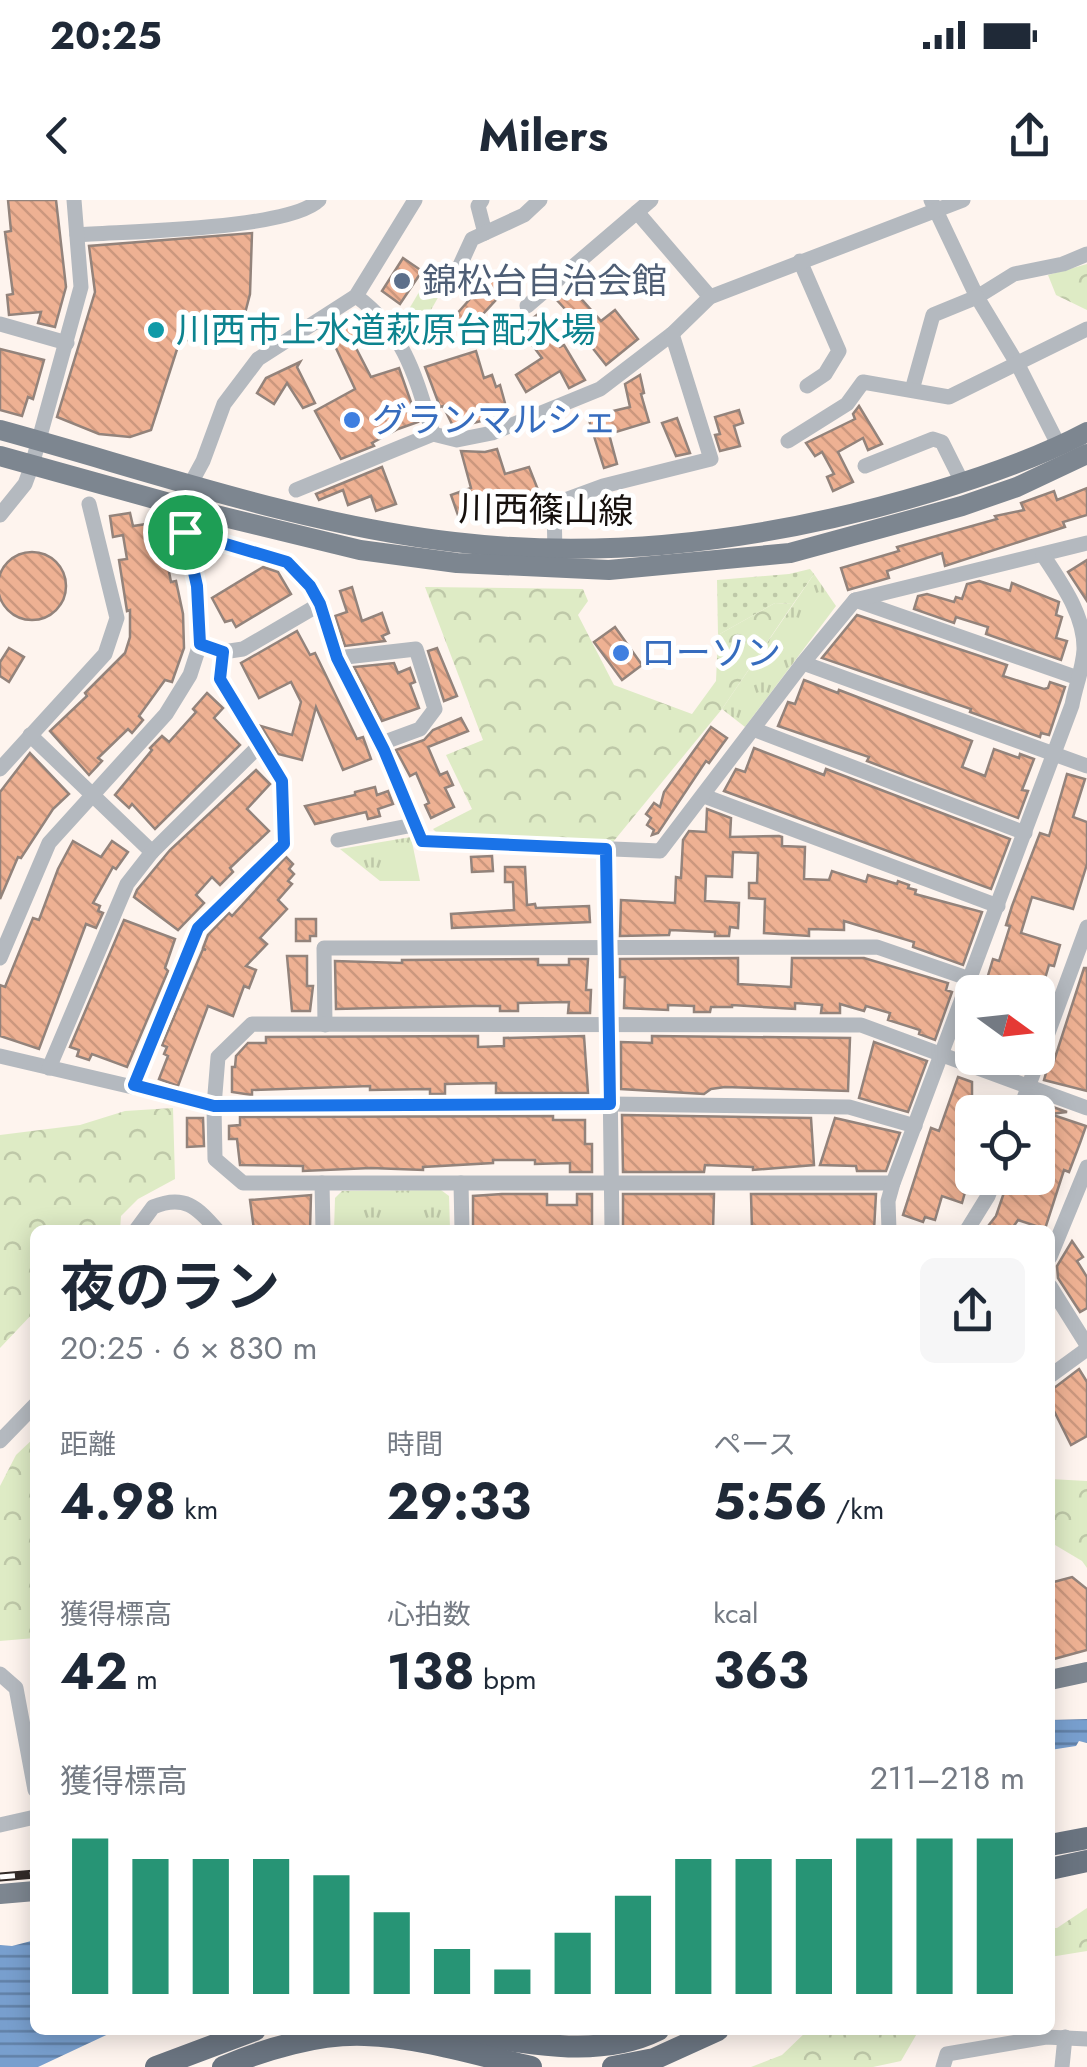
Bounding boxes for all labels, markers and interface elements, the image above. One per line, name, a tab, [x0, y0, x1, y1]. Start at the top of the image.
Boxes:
text: 20:25	[50, 8, 162, 63]
text: Milers	[479, 103, 608, 168]
icon: back	[30, 108, 85, 163]
icon: share	[1002, 108, 1057, 163]
place label: 錦松台自治会館	[422, 256, 667, 306]
marker: 錦松台自治会館	[391, 270, 413, 292]
place label: 川西市上水道萩原台配水場	[176, 305, 596, 355]
marker: 川西市上水道萩原台配水場	[145, 319, 167, 341]
place label: グランマルシェ	[372, 395, 617, 445]
marker: グランマルシェ	[341, 409, 363, 431]
street label: 川西篠山線	[458, 483, 634, 537]
pin	[143, 490, 228, 575]
icon: arrive	[158, 505, 213, 560]
place label: ローソン	[641, 628, 781, 678]
marker: ローソン	[610, 642, 632, 664]
north arrow	[955, 975, 1055, 1075]
map controls	[955, 975, 1055, 1195]
button: locate	[955, 1095, 1055, 1195]
text: 夜のラン	[60, 1247, 280, 1327]
button: share	[920, 1258, 1025, 1363]
text: 20:25 · 6 × 830 m	[60, 1325, 317, 1371]
text: 距離	[60, 1424, 116, 1465]
text: 時間	[387, 1424, 443, 1465]
text: ペース	[713, 1424, 796, 1465]
text: 4.98	[60, 1465, 176, 1538]
text: 29:33	[387, 1465, 531, 1538]
text: 5:56	[713, 1465, 827, 1538]
text: km	[176, 1489, 218, 1530]
text: /km	[827, 1489, 884, 1530]
text: kcal	[713, 1593, 759, 1634]
text: 獲得標高	[60, 1594, 172, 1635]
text: 心拍数	[387, 1594, 471, 1635]
text: 363	[713, 1634, 809, 1707]
text: 42	[60, 1635, 128, 1708]
text: 138	[387, 1635, 475, 1708]
text: m	[128, 1659, 158, 1700]
text: bpm	[475, 1659, 537, 1700]
text: 211–218 m	[870, 1755, 1025, 1801]
text: 獲得標高	[60, 1758, 188, 1804]

